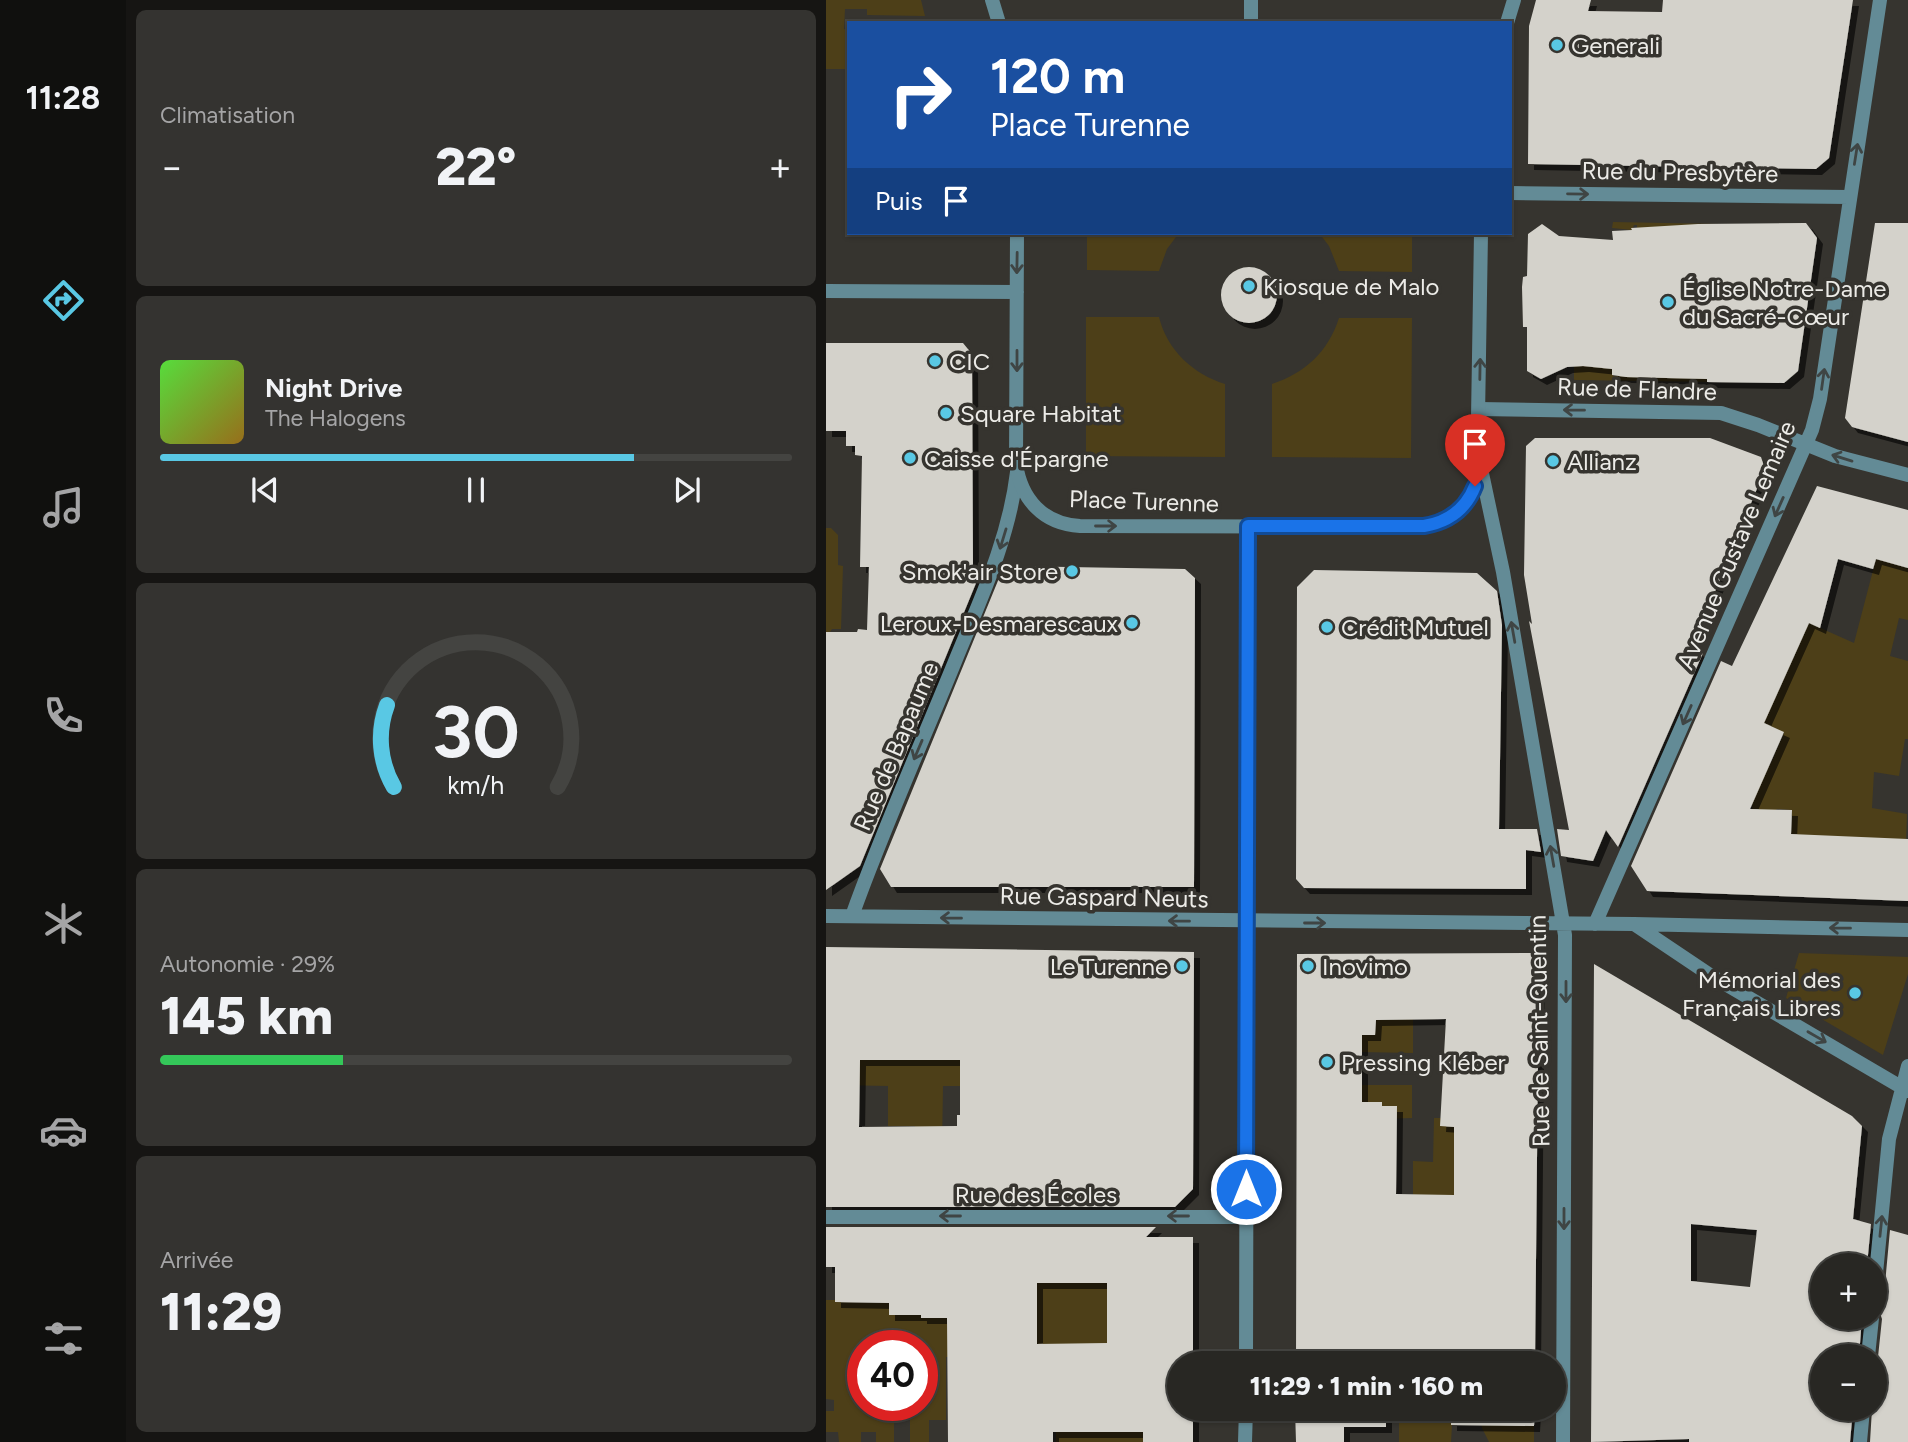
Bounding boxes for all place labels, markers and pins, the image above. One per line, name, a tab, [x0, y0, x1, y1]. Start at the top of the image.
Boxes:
place label: Generali	[1571, 31, 1660, 60]
marker: Generali	[1549, 37, 1565, 53]
place label: Kiosque de Malo	[1263, 272, 1439, 301]
place label: Église Notre-Dame du Sacré-Cœur	[1682, 274, 1886, 331]
marker: Kiosque de Malo	[1241, 278, 1257, 294]
marker: Église Notre-Dame du Sacré-Cœur	[1660, 294, 1676, 310]
place label: CIC	[949, 347, 990, 376]
marker: CIC	[927, 353, 943, 369]
place label: Square Habitat	[960, 399, 1122, 428]
marker: Square Habitat	[938, 405, 954, 421]
pin	[1445, 414, 1505, 486]
place label: Caisse d'Épargne	[924, 444, 1109, 473]
place label: Allianz	[1567, 447, 1637, 476]
marker: Caisse d'Épargne	[902, 450, 918, 466]
marker: Allianz	[1545, 453, 1561, 469]
place label: Smok'air Store	[902, 557, 1058, 586]
marker: Smok'air Store	[1064, 563, 1080, 579]
place label: Leroux-Desmarescaux	[880, 609, 1119, 638]
place label: Crédit Mutuel	[1341, 613, 1489, 642]
marker: Leroux-Desmarescaux	[1124, 615, 1140, 631]
marker: Crédit Mutuel	[1319, 619, 1335, 635]
place label: Le Turenne	[1050, 952, 1168, 981]
place label: Inovimo	[1322, 952, 1408, 981]
marker: Le Turenne	[1174, 958, 1190, 974]
marker: Inovimo	[1300, 958, 1316, 974]
place label: Mémorial des Français Libres	[1682, 965, 1841, 1022]
marker: Mémorial des Français Libres	[1847, 985, 1863, 1001]
place label: Pressing Kléber	[1341, 1048, 1506, 1077]
marker: Pressing Kléber	[1319, 1054, 1335, 1070]

